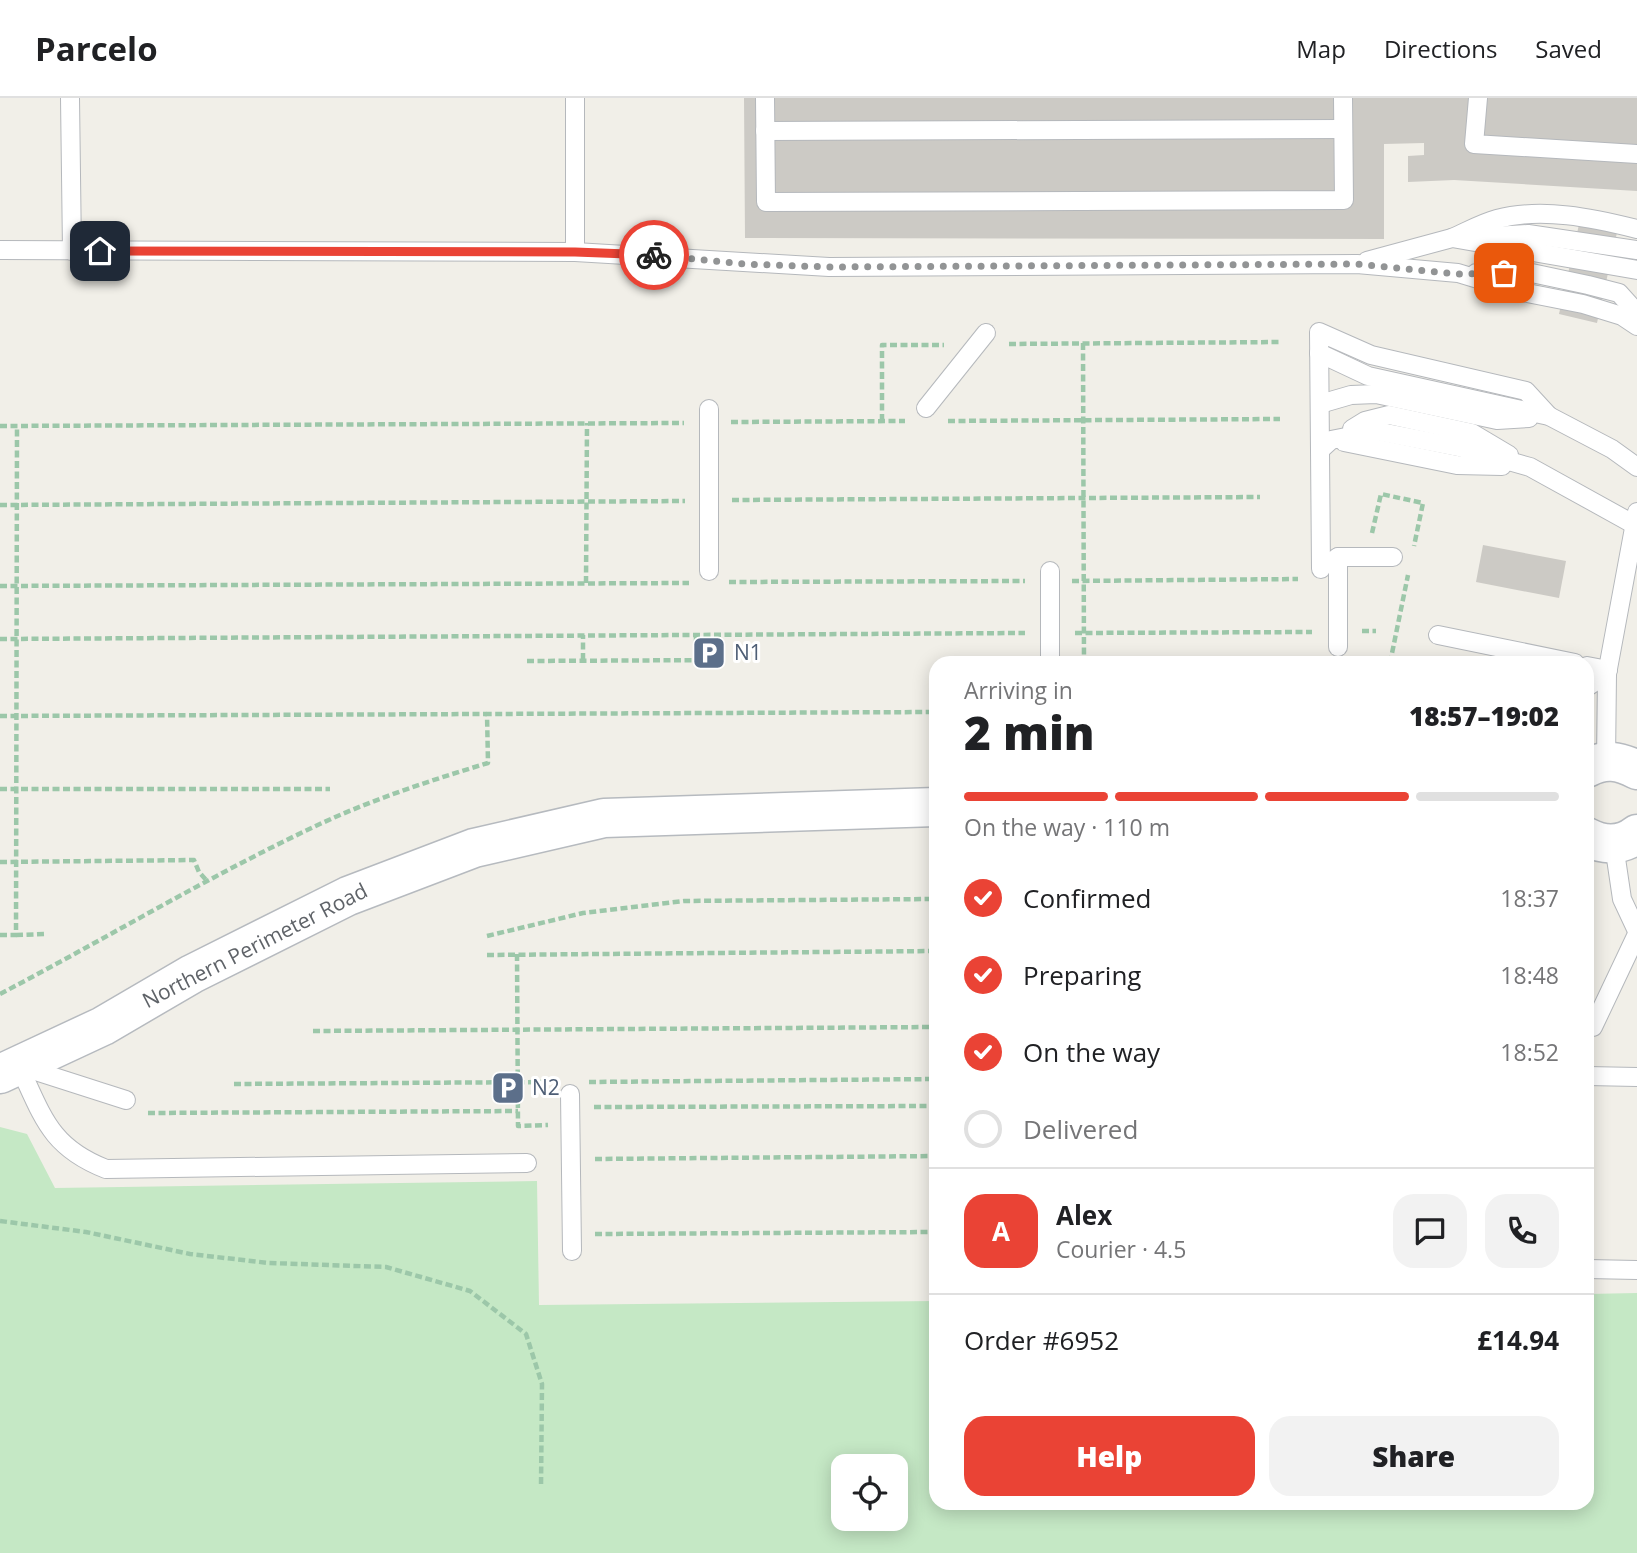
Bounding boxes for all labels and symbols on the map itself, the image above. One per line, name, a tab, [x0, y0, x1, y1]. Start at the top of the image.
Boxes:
courier	[619, 220, 689, 290]
pin	[70, 221, 130, 281]
pin	[1474, 243, 1534, 303]
parking icon: N1	[690, 634, 728, 672]
place label: N1	[734, 638, 762, 666]
street label: Northern Perimeter Road	[137, 876, 372, 1014]
parking icon: N2	[489, 1069, 527, 1107]
place label: N2	[532, 1073, 560, 1101]

